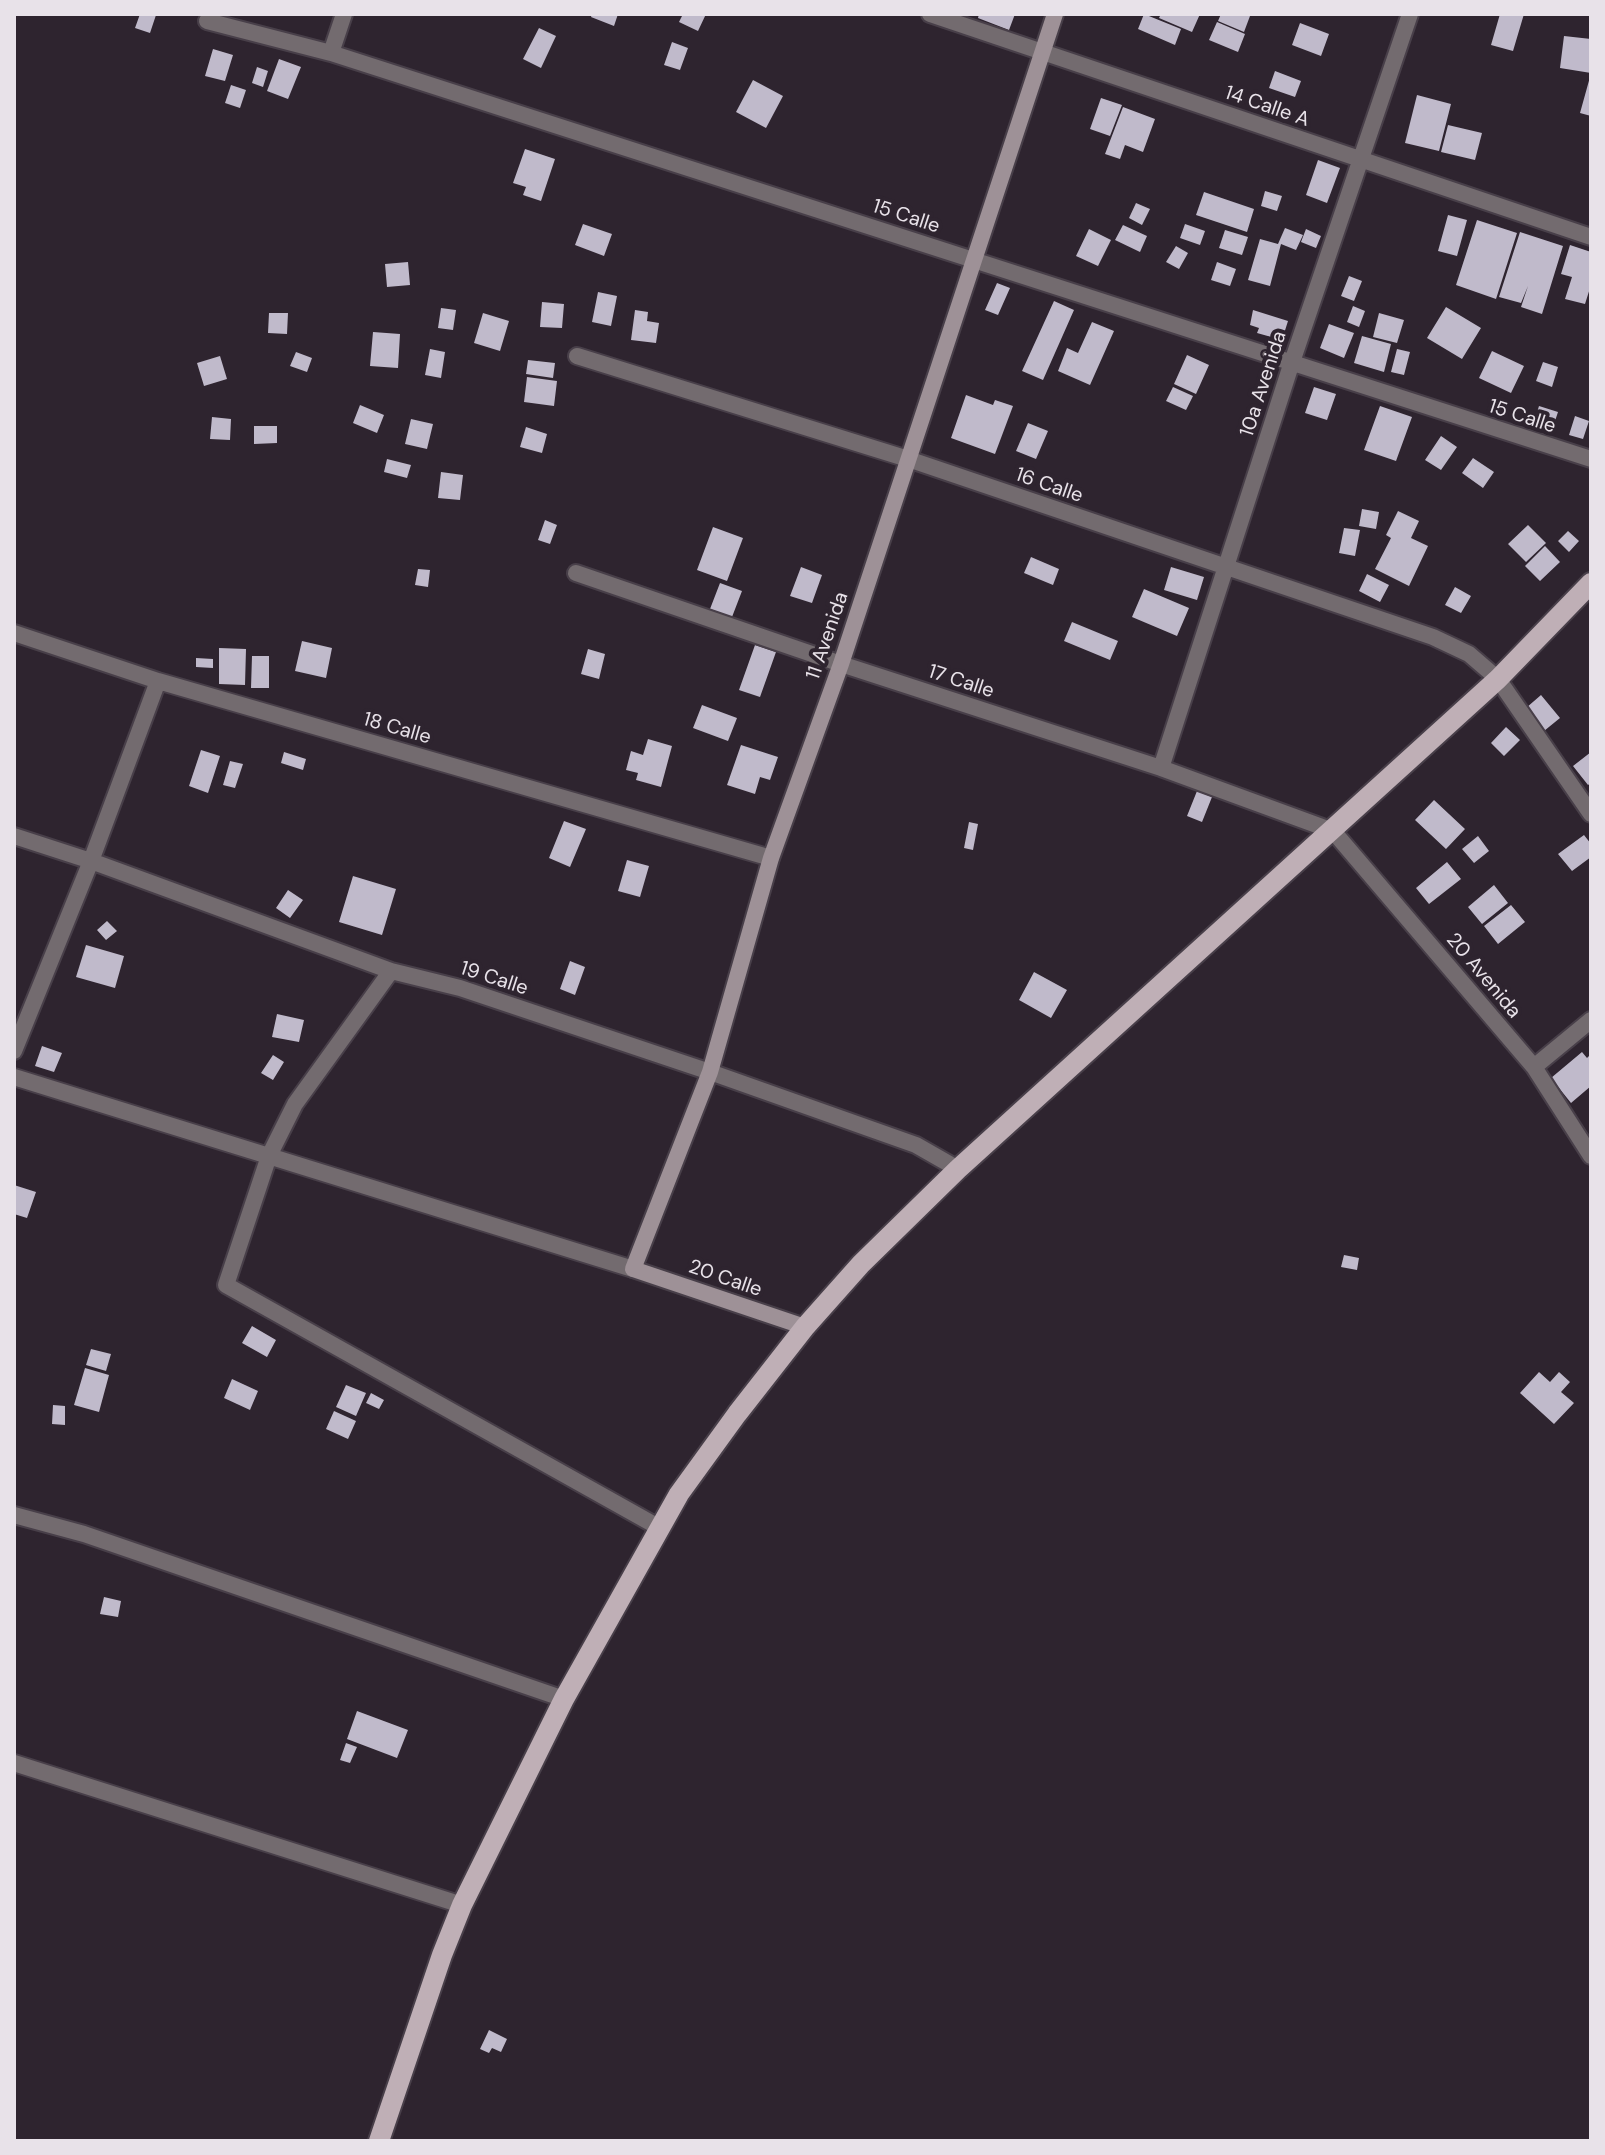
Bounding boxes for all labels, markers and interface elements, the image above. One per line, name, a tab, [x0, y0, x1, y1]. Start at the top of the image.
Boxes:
street label: 14 Calle A	[1222, 81, 1312, 133]
street label: 15 Calle	[869, 195, 943, 239]
street label: 10a Avenida	[1236, 328, 1292, 440]
street label: 15 Calle	[1485, 395, 1559, 439]
street label: 16 Calle	[1012, 463, 1086, 509]
street label: 11 Avenida	[802, 589, 854, 683]
street label: 17 Calle	[925, 660, 997, 704]
street label: 18 Calle	[360, 708, 434, 750]
street label: 20 Avenida	[1440, 929, 1526, 1023]
street label: 19 Calle	[457, 957, 531, 1001]
street label: 20 Calle	[685, 1255, 765, 1303]

